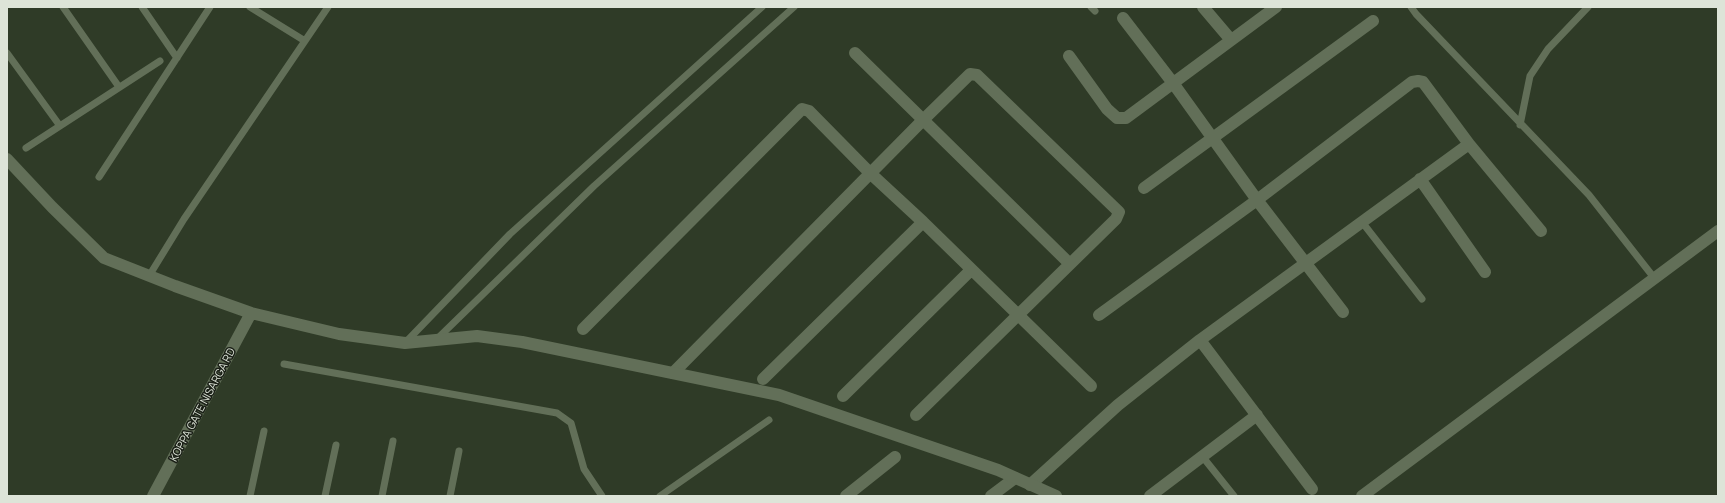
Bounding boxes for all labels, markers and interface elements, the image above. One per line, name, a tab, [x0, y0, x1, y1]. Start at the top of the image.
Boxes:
street label: KOPPA GATE NISARGA RD	[167, 346, 239, 464]

